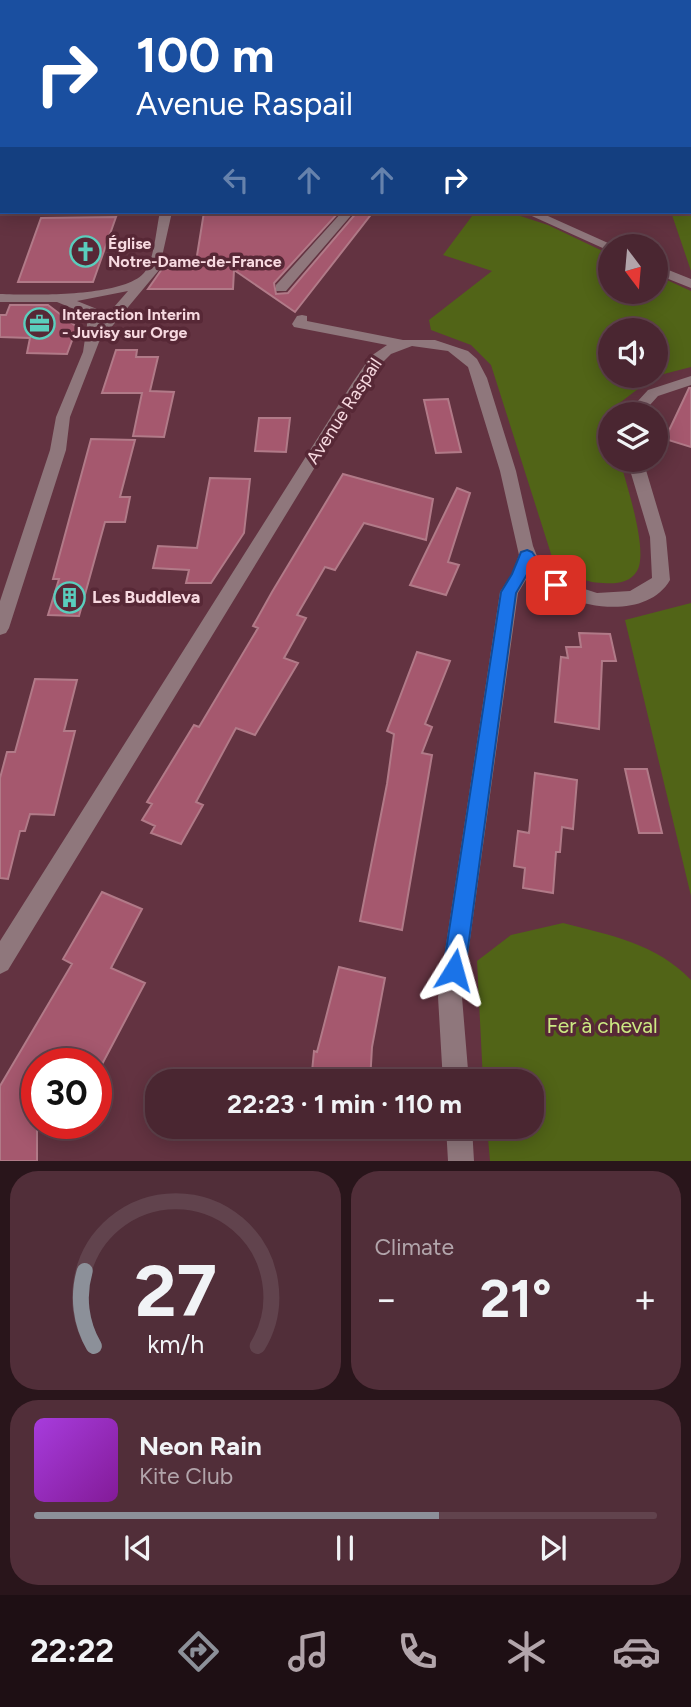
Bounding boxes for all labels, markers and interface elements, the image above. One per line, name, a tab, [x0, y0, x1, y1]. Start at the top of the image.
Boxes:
text: 100 m	[136, 25, 275, 84]
icon: right	[21, 28, 112, 119]
text: Avenue Raspail	[136, 85, 353, 123]
icon: left	[217, 161, 255, 199]
icon: ahead	[290, 161, 328, 199]
icon: ahead	[363, 161, 401, 199]
icon: right	[436, 161, 474, 199]
place label: Église Notre-Dame-de-France	[108, 234, 282, 271]
north arrow	[598, 234, 668, 304]
map controls	[598, 234, 668, 472]
church icon: Église Notre-Dame-de-France	[68, 235, 102, 269]
place label: Interaction Interim - Juvisy sur Orge	[62, 305, 200, 342]
office icon: Interaction Interim - Juvisy sur Orge	[22, 306, 56, 340]
button: sound	[598, 318, 668, 388]
street label: Avenue Raspail	[302, 354, 386, 468]
button: layers	[598, 402, 668, 472]
pin	[526, 555, 586, 615]
icon: arrive	[537, 566, 575, 604]
building icon: Les Buddleva	[52, 580, 86, 614]
place label: Les Buddleva	[92, 586, 200, 608]
position arrow	[417, 933, 491, 1007]
park label: Fer à cheval	[546, 1013, 658, 1038]
speed limit sign: 30	[21, 1048, 112, 1139]
text: 22:23 · 1 min · 110 m	[227, 1088, 462, 1120]
text: Climate	[375, 1233, 454, 1261]
text: 27	[134, 1248, 217, 1335]
text: 21°	[480, 1268, 552, 1330]
text: −	[375, 1276, 398, 1322]
text: +	[633, 1276, 657, 1322]
text: km/h	[147, 1329, 204, 1359]
text: Neon Rain	[139, 1430, 262, 1462]
text: Kite Club	[139, 1462, 233, 1490]
icon: previous	[119, 1529, 157, 1567]
icon: pause	[326, 1529, 364, 1567]
icon: next	[534, 1529, 572, 1567]
icon: directions	[174, 1627, 223, 1676]
icon: music	[284, 1627, 333, 1676]
icon: phone	[393, 1627, 442, 1676]
icon: climate	[502, 1627, 551, 1676]
icon: car	[612, 1627, 661, 1676]
text: 22:22	[30, 1632, 114, 1670]

